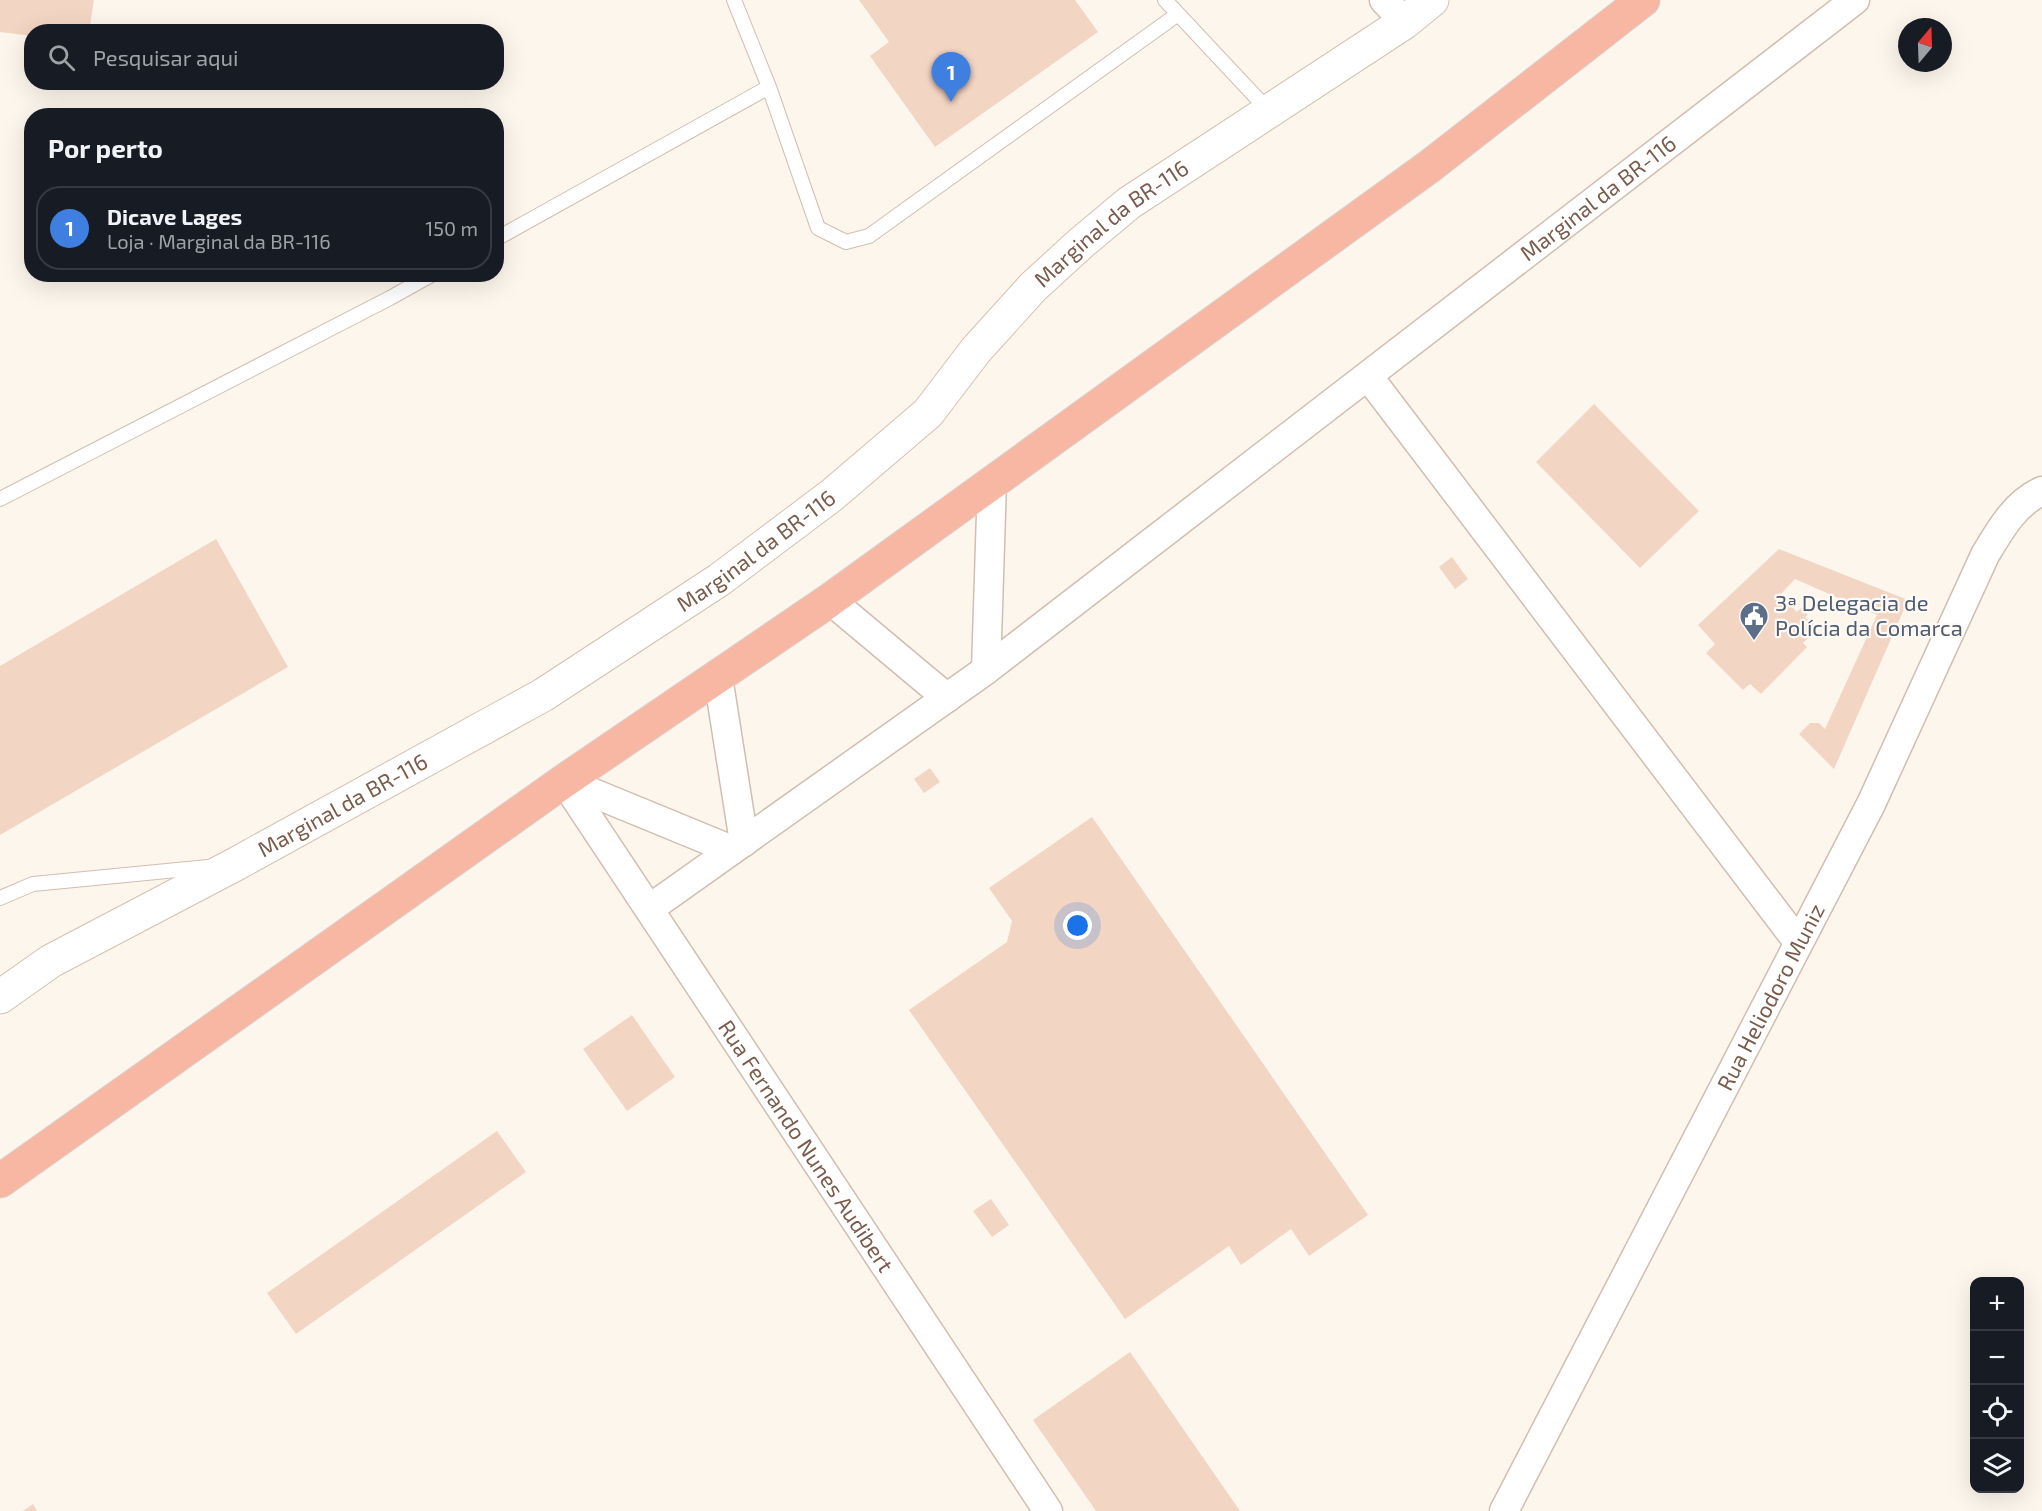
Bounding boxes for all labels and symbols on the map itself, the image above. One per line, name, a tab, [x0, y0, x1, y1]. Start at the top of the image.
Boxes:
north arrow	[1898, 18, 1952, 72]
pin: 1	[932, 52, 970, 102]
street label: Marginal da BR-116	[1514, 129, 1681, 266]
street label: Marginal da BR-116	[1028, 154, 1193, 292]
street label: Marginal da BR-116	[671, 484, 840, 616]
place label: 3ª Delegacia de Polícia da Comarca	[1775, 589, 1963, 640]
public building icon: 3ª Delegacia de Polícia da Comarca	[1738, 600, 1770, 642]
street label: Marginal da BR-116	[253, 747, 431, 862]
street label: Rua Heliodoro Muniz	[1711, 899, 1829, 1094]
your location	[1063, 911, 1092, 940]
street label: Rua Fernando Nunes Audibert	[714, 1014, 900, 1277]

